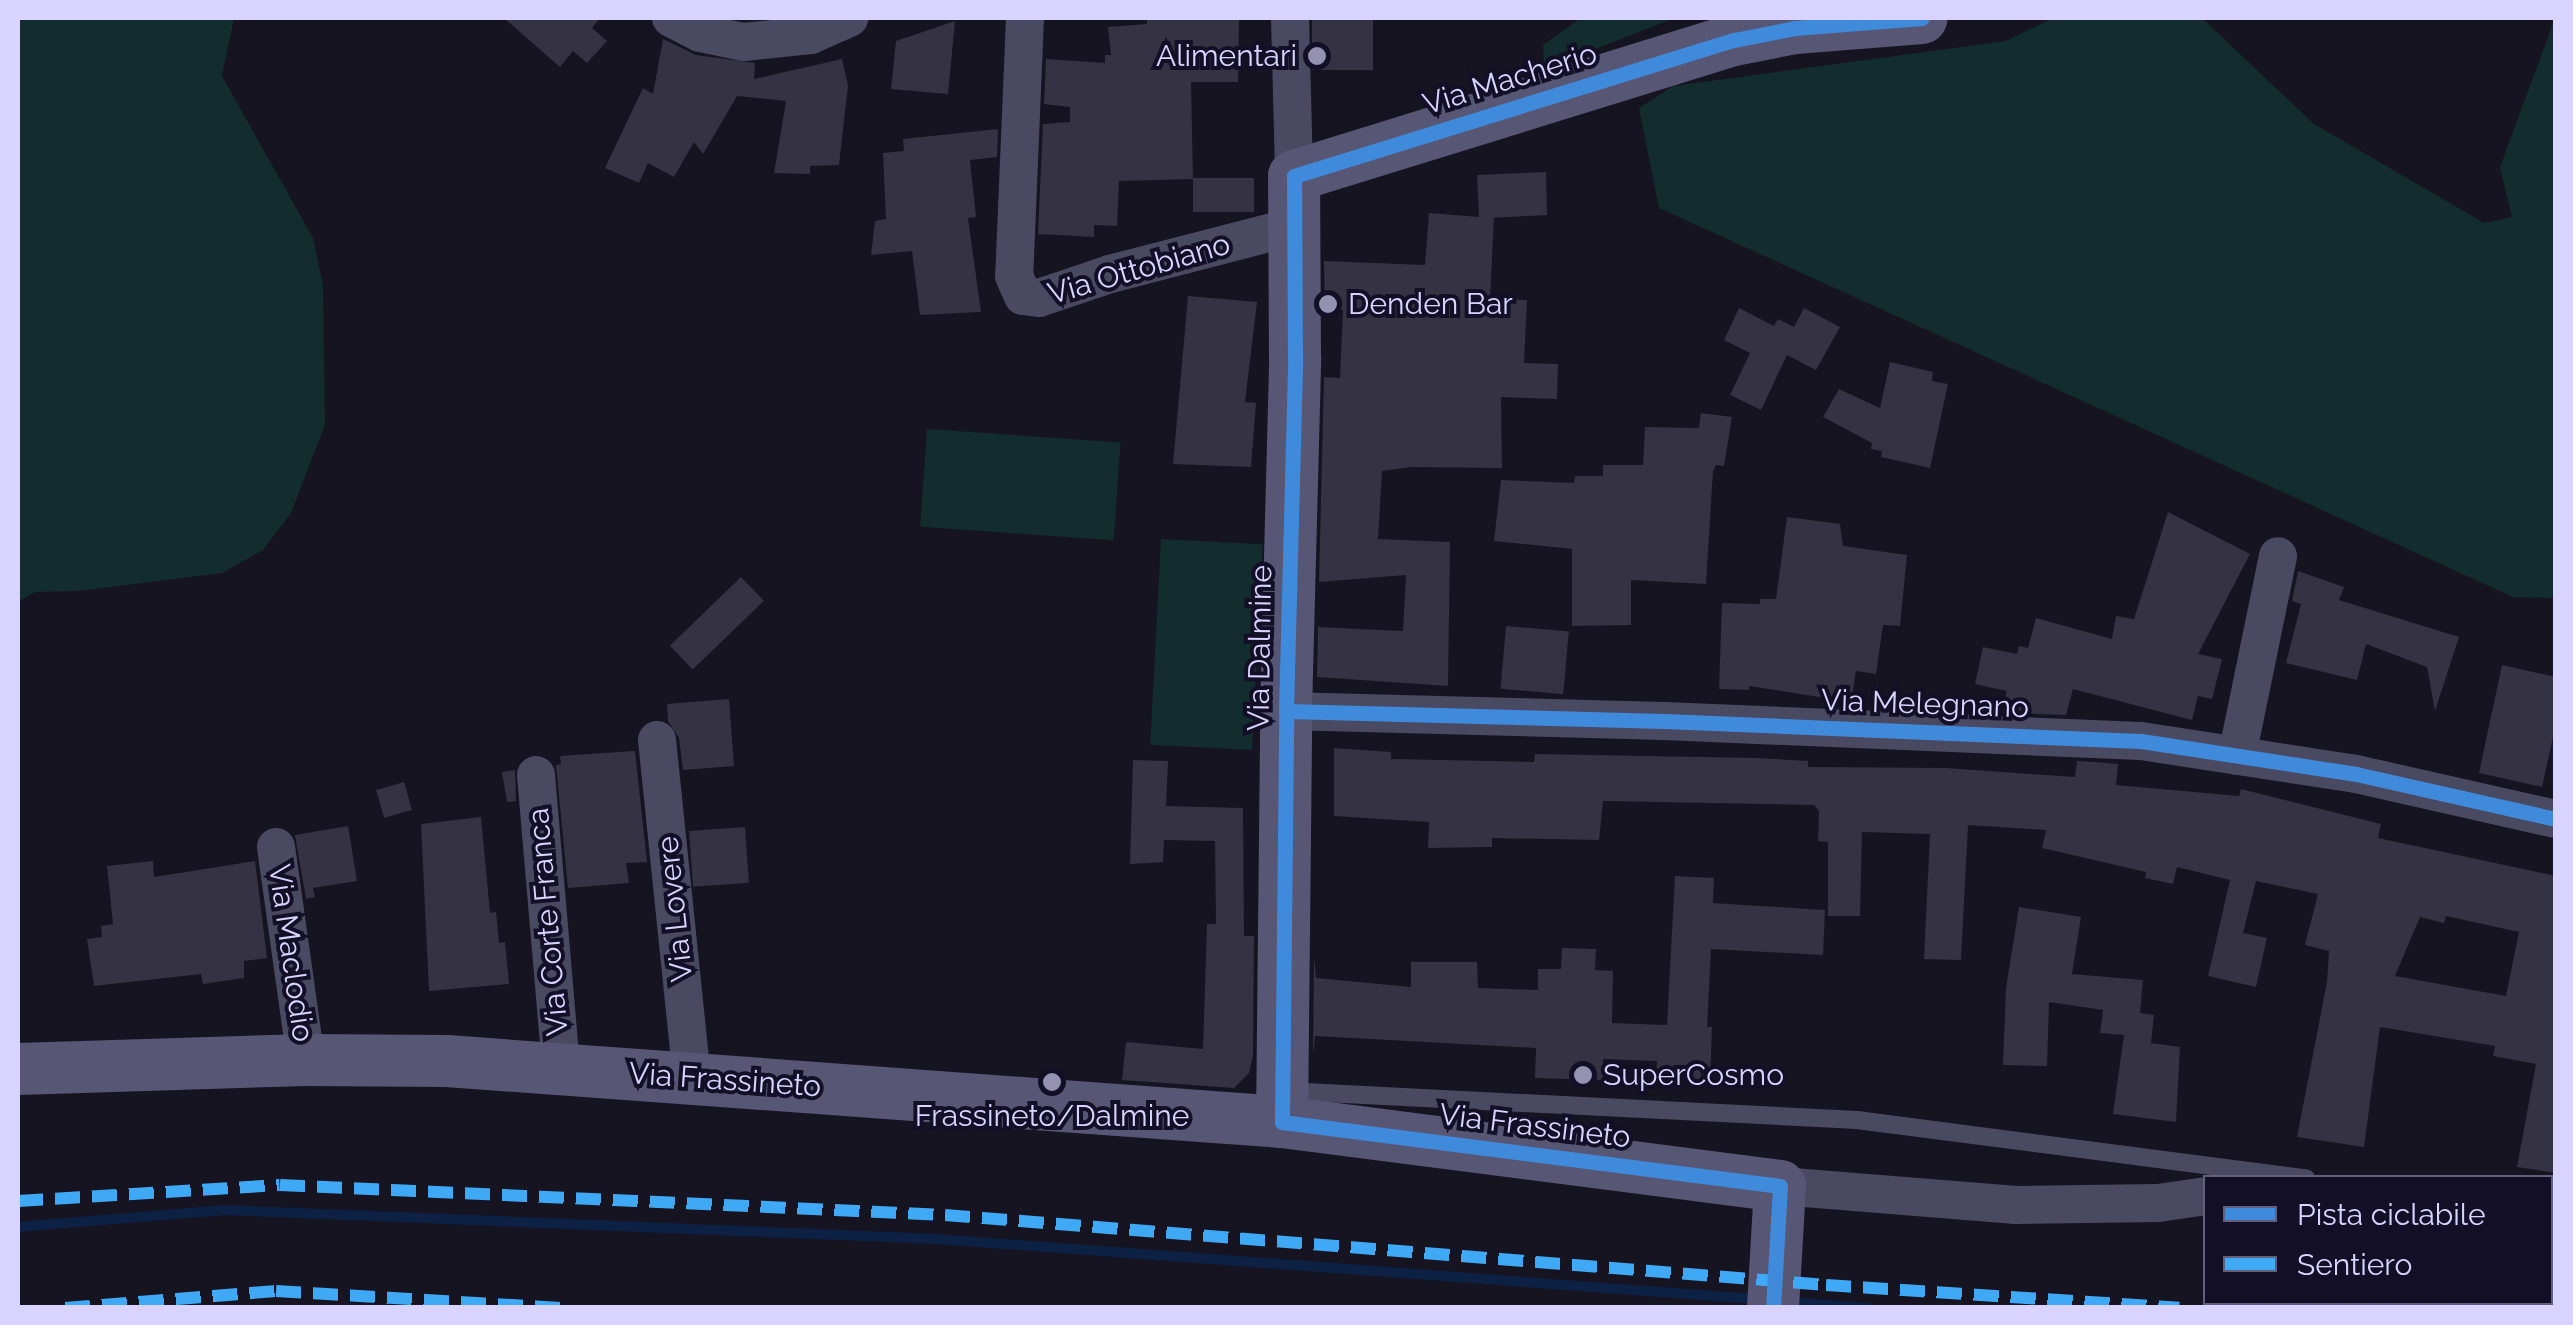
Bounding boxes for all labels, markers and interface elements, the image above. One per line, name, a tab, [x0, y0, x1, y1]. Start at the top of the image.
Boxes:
street label: Via Macherio	[1419, 35, 1601, 123]
place label: Alimentari	[1156, 38, 1297, 74]
marker: Alimentari	[1306, 45, 1328, 67]
street label: Via Ottobiano	[1044, 226, 1234, 312]
place label: Denden Bar	[1348, 286, 1513, 322]
marker: Denden Bar	[1317, 293, 1339, 315]
street label: Via Dalmine	[1241, 565, 1279, 731]
street label: Via Melegnano	[1820, 682, 2030, 726]
street label: Via Corte Franca	[520, 807, 576, 1037]
street label: Via Lovere	[649, 834, 701, 984]
street label: Via Maclodio	[261, 862, 321, 1044]
street label: Via Frassineto	[628, 1055, 822, 1105]
place label: SuperCosmo	[1603, 1057, 1784, 1093]
marker: SuperCosmo	[1572, 1064, 1594, 1086]
marker: Frassineto/Dalmine	[1041, 1071, 1063, 1093]
street label: Via Frassineto	[1437, 1096, 1633, 1156]
place label: Frassineto/Dalmine	[915, 1098, 1189, 1134]
legend	[2203, 1175, 2553, 1305]
text: Pista ciclabile	[2297, 1197, 2486, 1232]
text: Sentiero	[2297, 1247, 2412, 1282]

